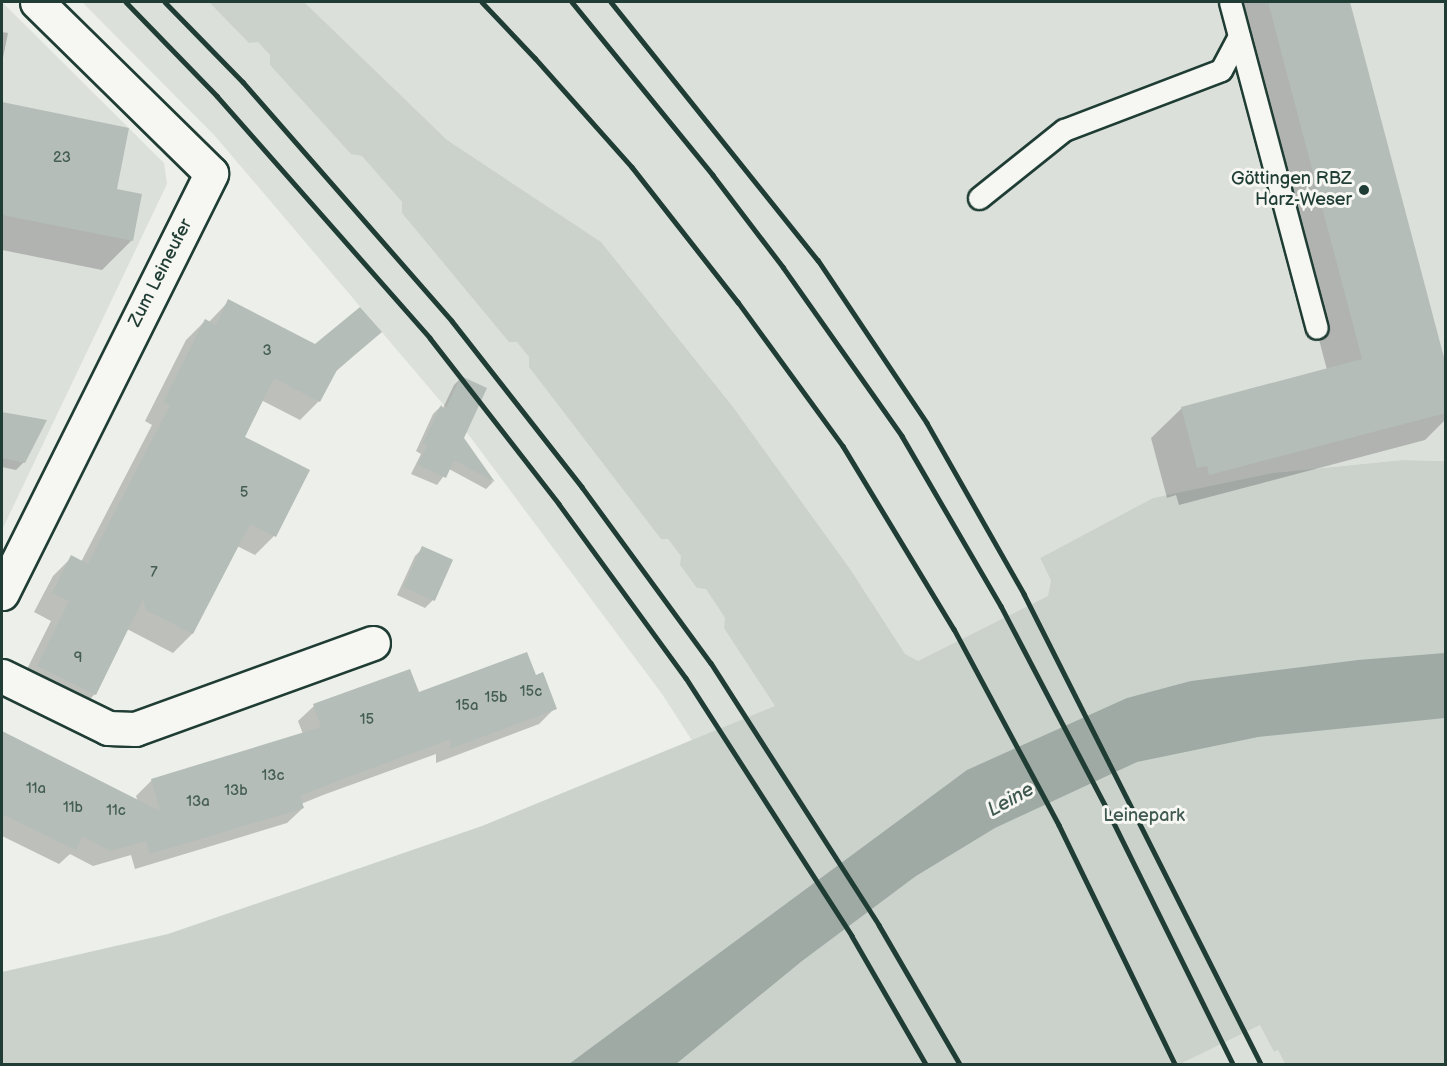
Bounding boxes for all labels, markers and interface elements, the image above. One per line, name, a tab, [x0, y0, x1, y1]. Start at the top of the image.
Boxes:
house number: 23	[53, 149, 71, 167]
place label: Göttingen RBZ Harz-Weser	[1231, 169, 1352, 212]
marker: Göttingen RBZ Harz-Weser	[1357, 183, 1371, 197]
street label: Zum Leineufer	[125, 216, 197, 330]
house number: 3	[262, 342, 272, 360]
house number: 5	[240, 484, 248, 502]
house number: 7	[150, 564, 158, 582]
house number: 9	[74, 649, 82, 667]
house number: 15c	[520, 683, 542, 701]
house number: 15b	[485, 689, 507, 707]
house number: 15a	[456, 697, 478, 715]
house number: 15	[360, 711, 374, 729]
house number: 13c	[261, 767, 285, 785]
water label: Leine	[984, 778, 1038, 822]
house number: 11a	[26, 780, 46, 798]
house number: 13b	[224, 782, 248, 800]
house number: 13a	[186, 793, 210, 811]
house number: 11b	[63, 799, 83, 817]
house number: 11c	[106, 802, 126, 820]
park label: Leinepark	[1103, 805, 1185, 827]

